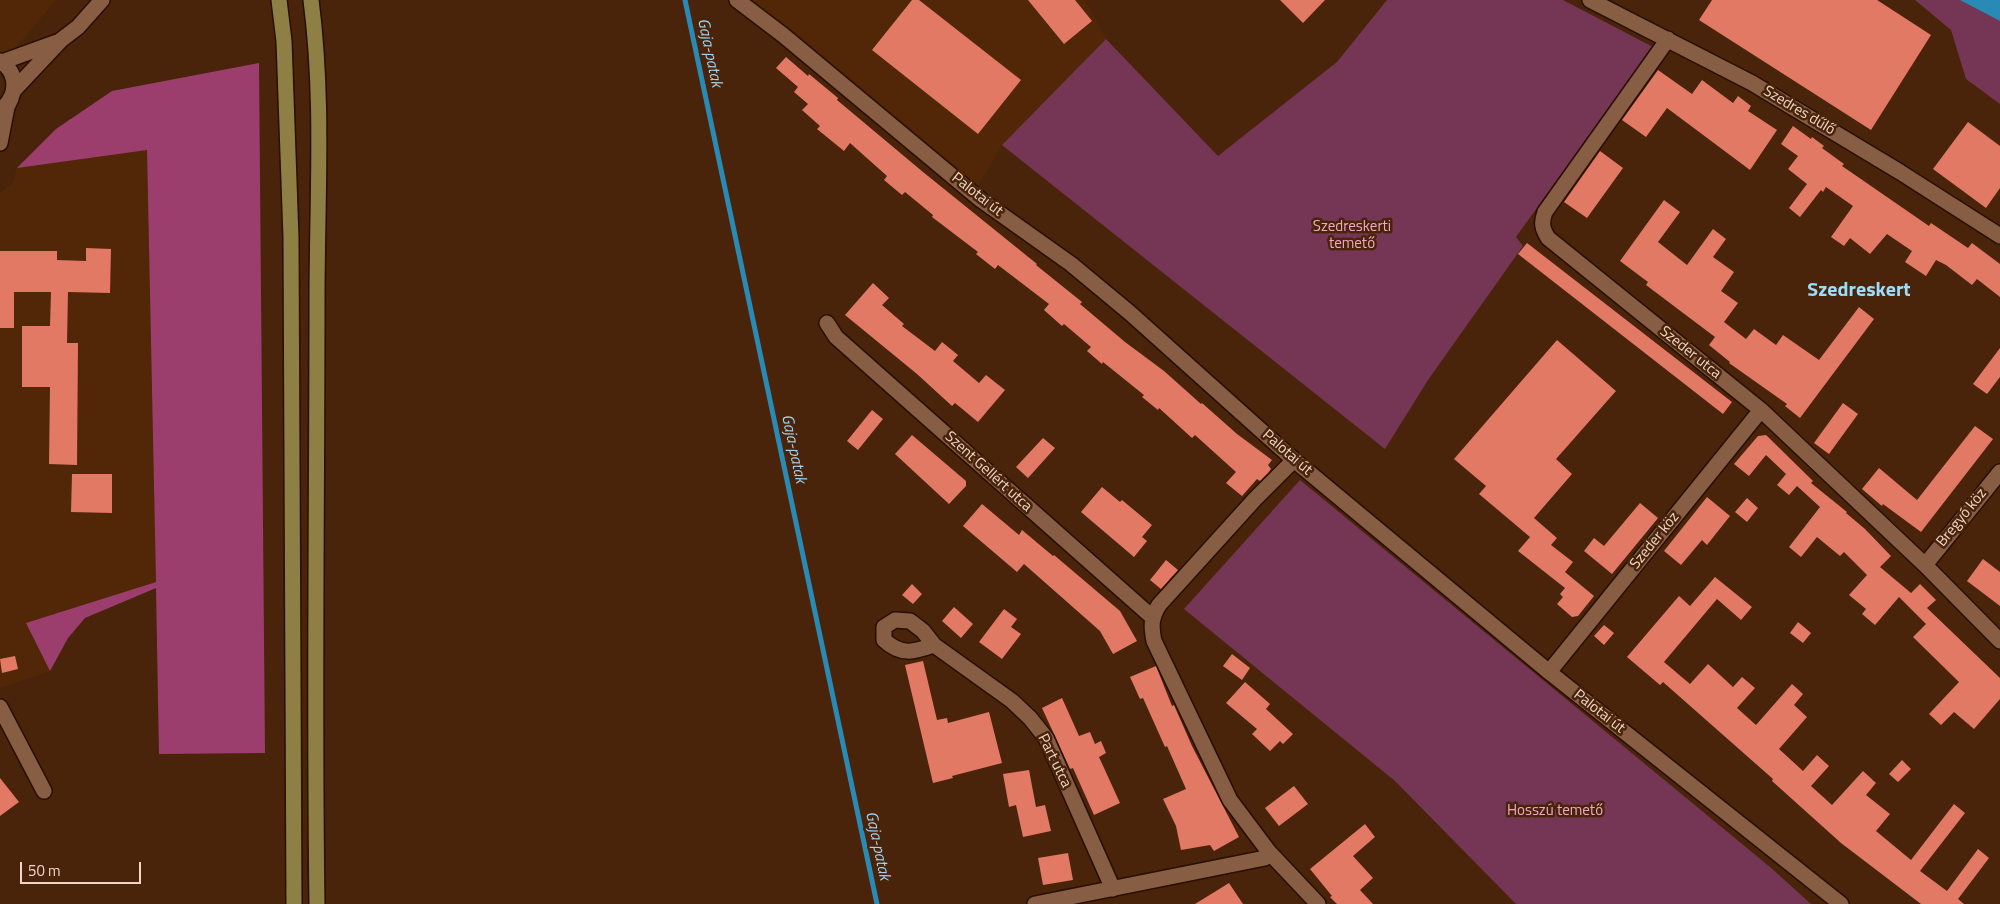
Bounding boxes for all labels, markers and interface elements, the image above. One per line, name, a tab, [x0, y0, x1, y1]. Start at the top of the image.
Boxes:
water label: Gaja-patak	[692, 17, 726, 89]
street label: Szedres dűlő	[1760, 83, 1838, 139]
street label: Palotai út	[948, 169, 1006, 221]
park label: Szedreskerti temető	[1313, 218, 1391, 253]
district label: Szedreskert	[1807, 279, 1911, 303]
street label: Szeder utca	[1656, 323, 1724, 383]
water label: Gaja-patak	[776, 413, 810, 485]
street label: Palotai út	[1258, 426, 1316, 480]
street label: Szent Gellért utca	[941, 428, 1035, 516]
street label: Bregyó köz	[1933, 485, 1991, 551]
street label: Szeder köz	[1627, 509, 1683, 573]
street label: Palotai út	[1570, 686, 1628, 738]
street label: Part utca	[1033, 731, 1075, 791]
park label: Hosszú temető	[1507, 802, 1603, 820]
water label: Gaja-patak	[860, 810, 894, 882]
scale bar	[22, 852, 144, 884]
text: 50 m	[28, 859, 61, 882]

